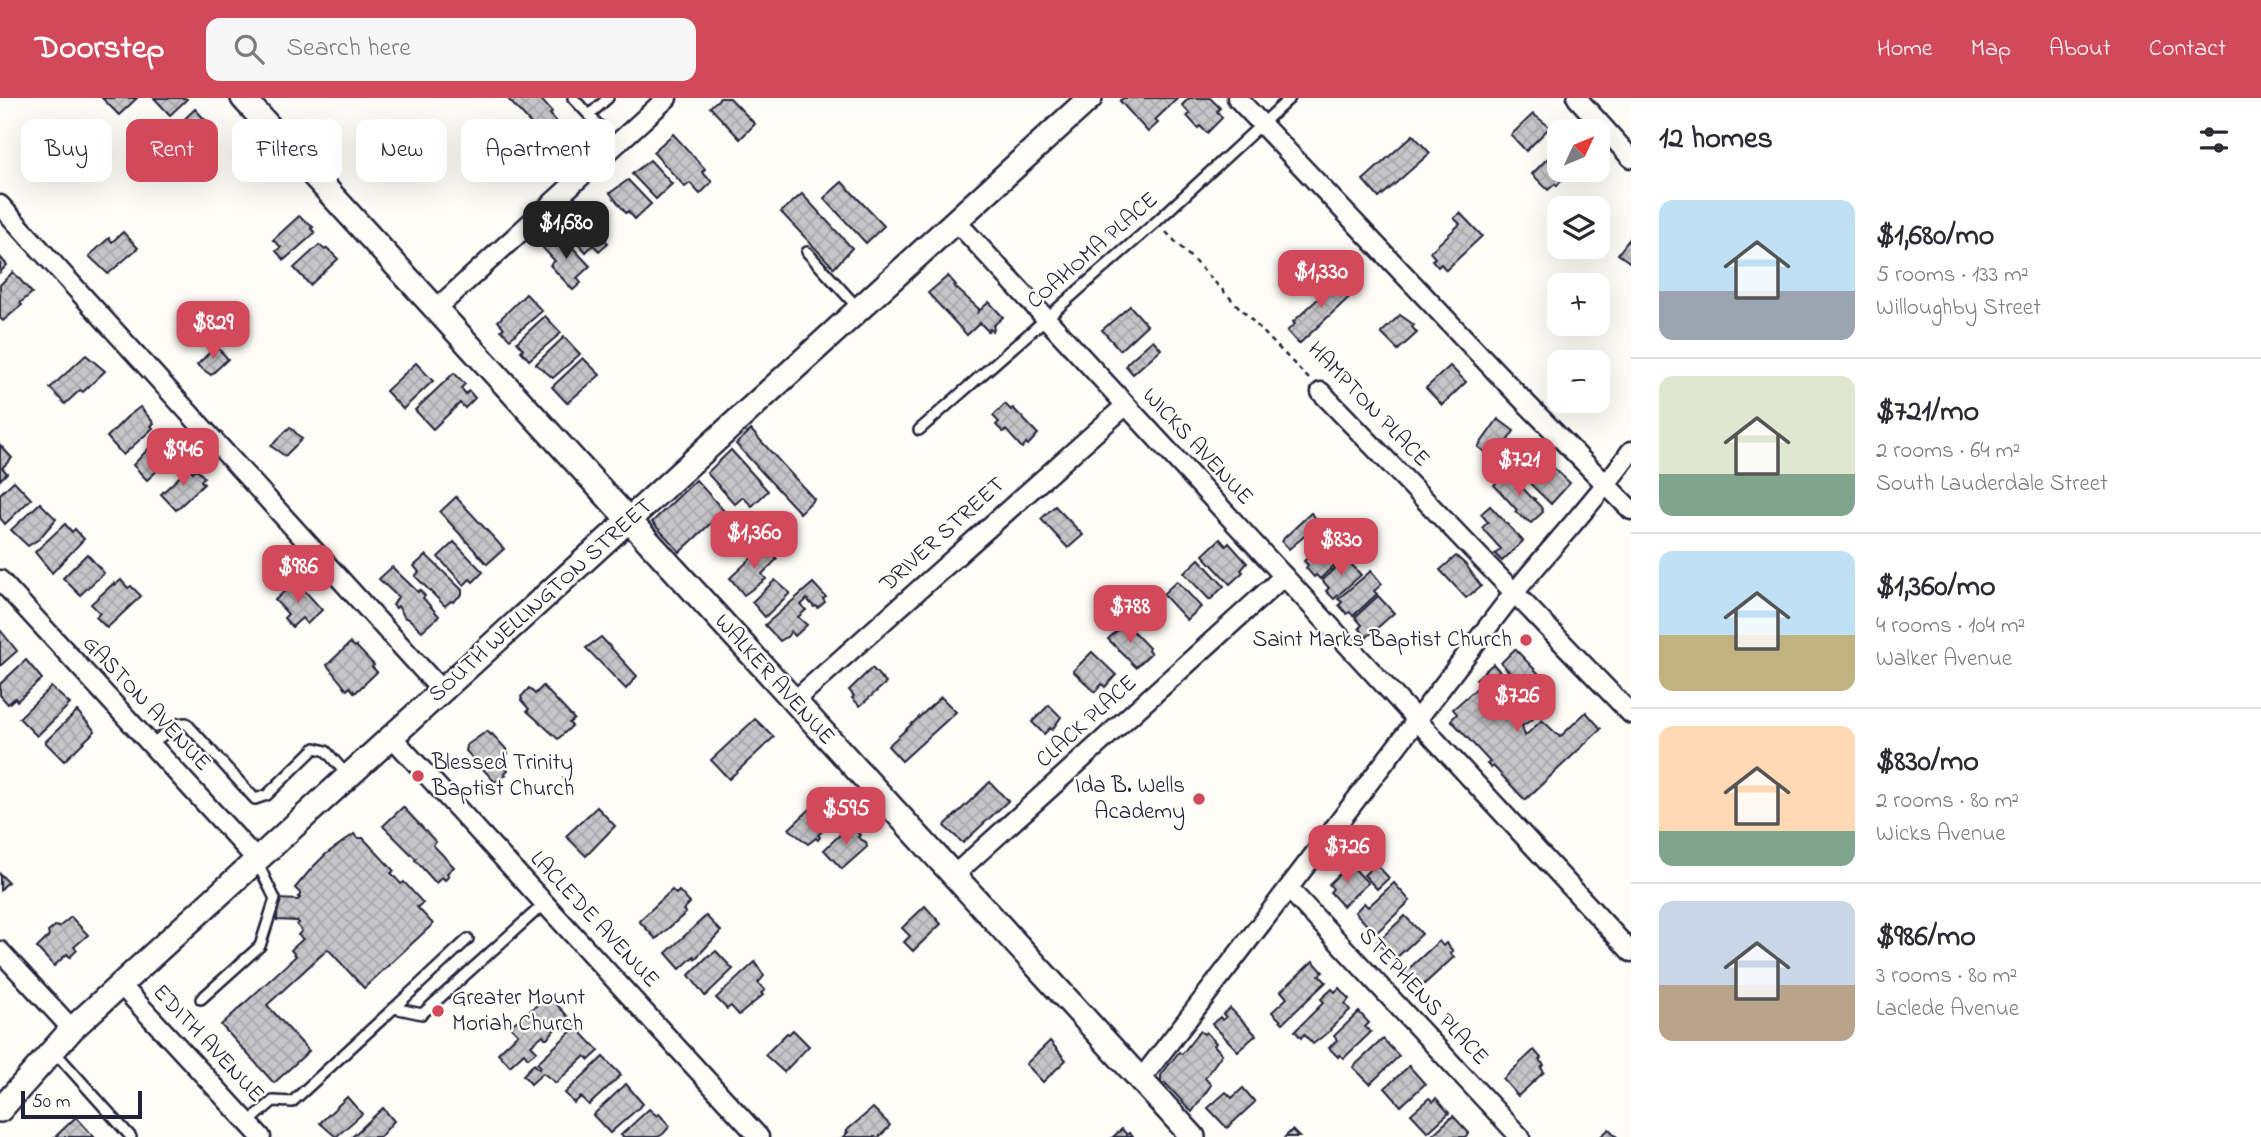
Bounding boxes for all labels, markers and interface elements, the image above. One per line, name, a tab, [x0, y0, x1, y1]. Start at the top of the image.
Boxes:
search box	[206, 18, 696, 81]
text: Doorstep	[35, 25, 164, 73]
icon: search	[230, 30, 268, 68]
text: Search here	[286, 30, 411, 68]
text: Home	[1877, 32, 1933, 67]
text: Map	[1971, 32, 2011, 67]
text: About	[2049, 32, 2111, 67]
text: Contact	[2149, 32, 2226, 67]
text: 12 homes	[1659, 118, 1773, 162]
chip: Buy	[21, 119, 112, 182]
chip: Rent	[126, 119, 218, 182]
chip: Filters	[232, 119, 342, 182]
chip: New	[356, 119, 447, 182]
chip: Apartment	[461, 119, 615, 182]
north arrow	[1547, 119, 1610, 182]
map controls	[1547, 119, 1610, 413]
icon: filters	[2195, 121, 2233, 159]
street label: COAHOMA PLACE	[1020, 185, 1166, 317]
button: layers	[1547, 196, 1610, 259]
pin: $1,680	[509, 202, 623, 261]
text: $1,680	[539, 207, 593, 240]
text: $1,680/mo	[1876, 215, 1994, 259]
icon: home	[1715, 228, 1799, 312]
pin: $1,330	[1264, 250, 1378, 310]
text: $1,330	[1294, 256, 1348, 289]
text: 5 rooms · 133 m²	[1876, 259, 2029, 292]
button: +	[1547, 273, 1610, 336]
text: Willoughby Street	[1876, 292, 2041, 325]
pin: $829	[172, 302, 254, 361]
text: $829	[193, 307, 233, 340]
street label: HAMPTON PLACE	[1299, 334, 1437, 476]
button: −	[1547, 350, 1610, 413]
street label: WICKS AVENUE	[1134, 381, 1260, 513]
text: $721/mo	[1876, 391, 1979, 435]
icon: home	[1715, 404, 1799, 488]
pin: $946	[142, 428, 224, 488]
text: $946	[163, 434, 203, 467]
text: 2 rooms · 64 m²	[1876, 435, 2020, 468]
pin: $721	[1478, 438, 1560, 498]
text: $721	[1498, 444, 1540, 477]
text: South Lauderdale Street	[1876, 468, 2108, 501]
street label: DRIVER STREET	[872, 470, 1013, 601]
street label: SOUTH WELLINGTON STREET	[421, 491, 661, 711]
pin: $1,360	[697, 512, 811, 571]
text: $1,360	[727, 517, 781, 550]
pin: $830	[1300, 518, 1382, 578]
text: $830	[1320, 524, 1362, 557]
pin: $986	[257, 546, 339, 605]
text: $986	[278, 551, 318, 584]
text: $1,360/mo	[1876, 566, 1996, 610]
icon: home	[1715, 579, 1799, 663]
pin: $788	[1089, 586, 1171, 645]
text: $788	[1110, 591, 1150, 624]
street label: WALKER AVENUE	[706, 607, 842, 753]
text: 4 rooms · 104 m²	[1876, 610, 2025, 643]
place label: Saint Marks Baptist Church	[1252, 624, 1512, 657]
street label: GASTON AVENUE	[74, 628, 218, 780]
marker: Saint Marks Baptist Church	[1518, 632, 1534, 648]
text: Walker Avenue	[1876, 643, 2012, 676]
street label: CLACK PLACE	[1029, 668, 1145, 776]
pin: $726	[1476, 674, 1558, 734]
text: $726	[1495, 680, 1539, 713]
text: $830/mo	[1876, 741, 1979, 785]
place label: Blessed Trinity Baptist Church	[431, 747, 574, 806]
icon: home	[1715, 754, 1799, 838]
marker: Blessed Trinity Baptist Church	[410, 768, 426, 784]
place label: Ida B. Wells Academy	[1075, 770, 1185, 831]
text: 2 rooms · 80 m²	[1876, 785, 2019, 818]
pin: $595	[805, 788, 887, 847]
marker: Ida B. Wells Academy	[1191, 791, 1207, 807]
text: $595	[822, 793, 870, 826]
text: Wicks Avenue	[1876, 818, 2006, 851]
pin: $726	[1306, 826, 1388, 885]
text: $726	[1325, 831, 1369, 864]
street label: LACLEDE AVENUE	[521, 844, 667, 996]
text: $986/mo	[1876, 916, 1976, 960]
street label: STEPHENS PLACE	[1350, 921, 1496, 1073]
icon: home	[1715, 929, 1799, 1013]
text: 3 rooms · 80 m²	[1876, 960, 2017, 993]
street label: EDITH AVENUE	[144, 977, 272, 1111]
place label: Greater Mount Moriah Church	[452, 982, 586, 1041]
text: Laclede Avenue	[1876, 993, 2019, 1026]
marker: Greater Mount Moriah Church	[430, 1003, 446, 1019]
scale bar	[21, 1088, 142, 1120]
text: 50 m	[32, 1089, 71, 1116]

